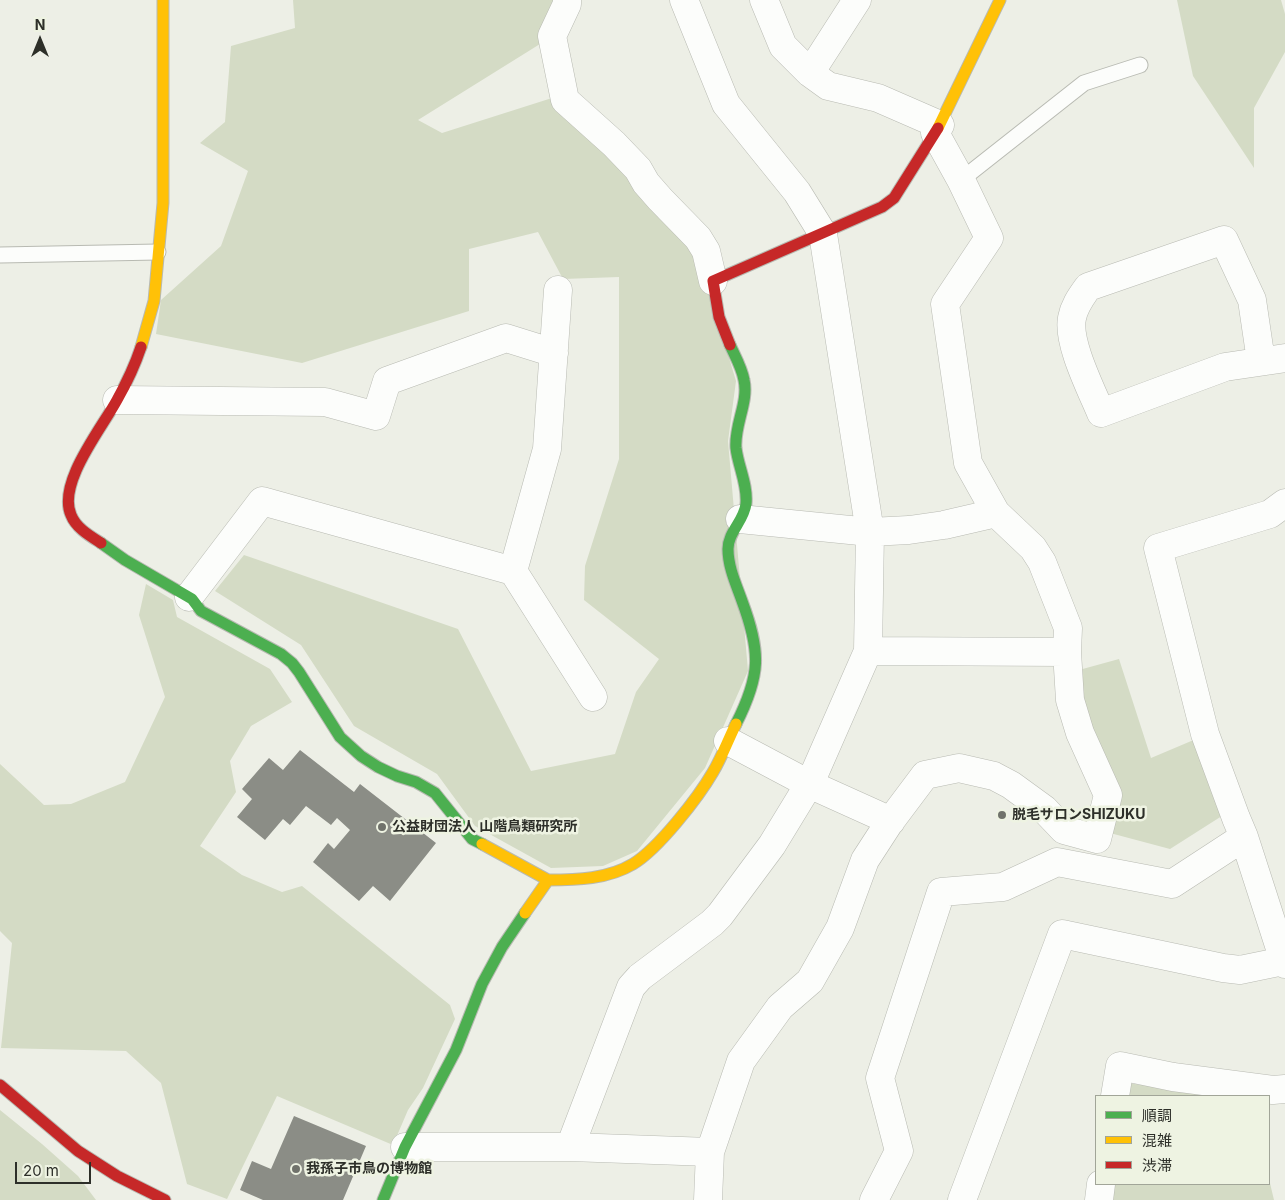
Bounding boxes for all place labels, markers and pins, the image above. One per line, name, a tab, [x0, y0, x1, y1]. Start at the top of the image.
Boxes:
place label: 脱毛サロンSHIZUKU	[1012, 807, 1145, 823]
marker: 脱毛サロンSHIZUKU	[996, 809, 1008, 821]
place label: 公益財団法人 山階鳥類研究所	[392, 819, 577, 835]
marker: 公益財団法人 山階鳥類研究所	[376, 821, 388, 833]
place label: 我孫子市鳥の博物館	[306, 1161, 432, 1177]
marker: 我孫子市鳥の博物館	[290, 1163, 302, 1175]

